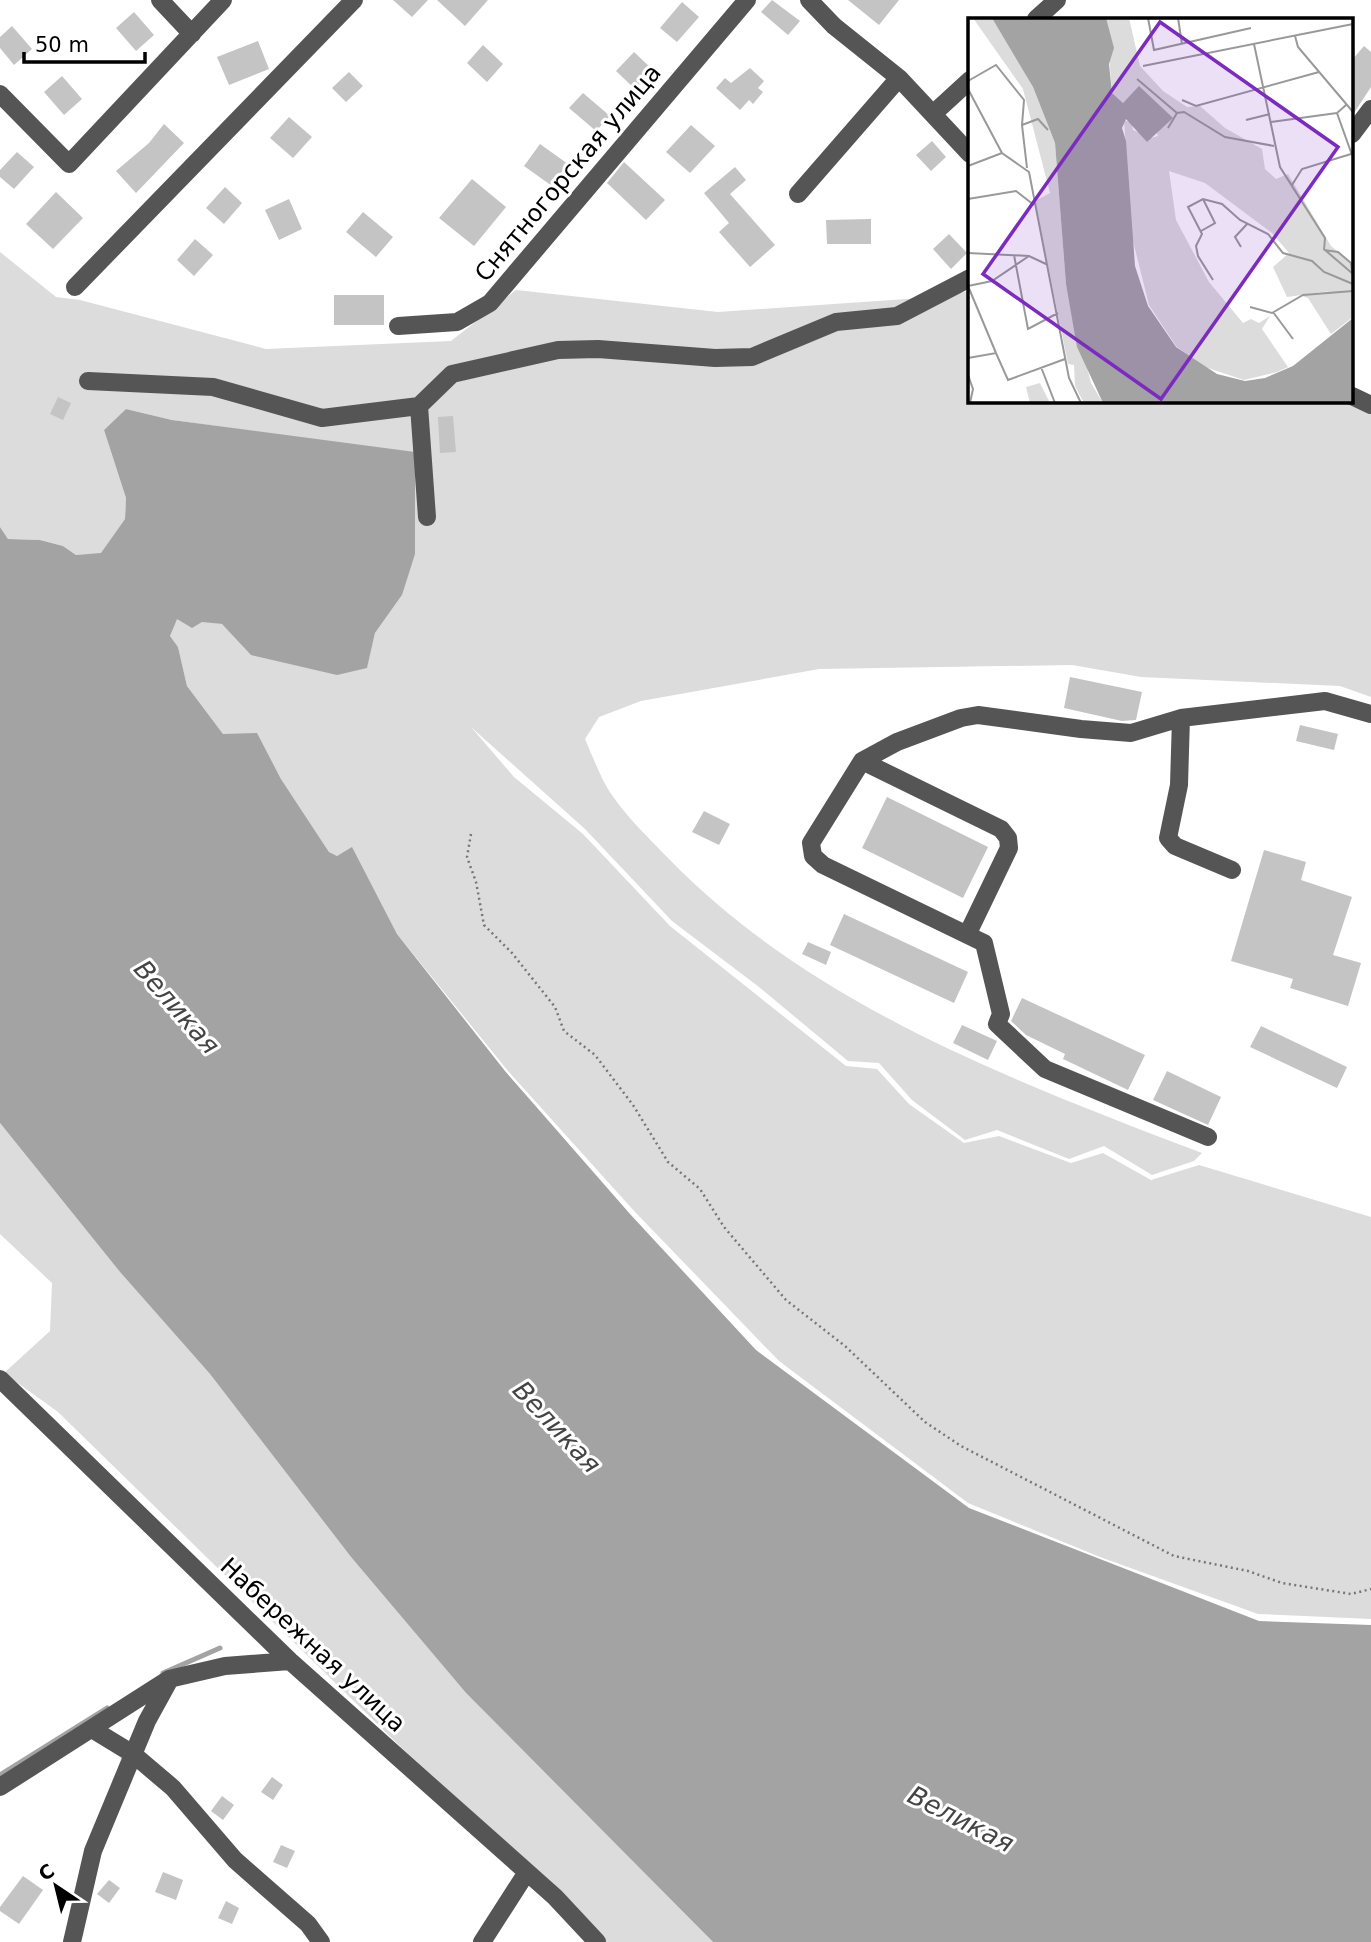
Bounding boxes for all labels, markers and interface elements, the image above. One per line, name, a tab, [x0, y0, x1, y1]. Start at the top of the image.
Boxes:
inset map	[968, 18, 1354, 402]
scale bar	[24, 21, 145, 65]
text: 50 m	[35, 33, 89, 57]
street label: Снятногорская улица	[469, 59, 667, 287]
water label: Великая	[128, 954, 226, 1060]
water label: Великая	[507, 1375, 607, 1479]
street label: Набережная улица	[215, 1552, 411, 1738]
water label: Великая	[903, 1780, 1019, 1858]
north arrow	[21, 1851, 91, 1921]
text: С	[34, 1859, 58, 1885]

